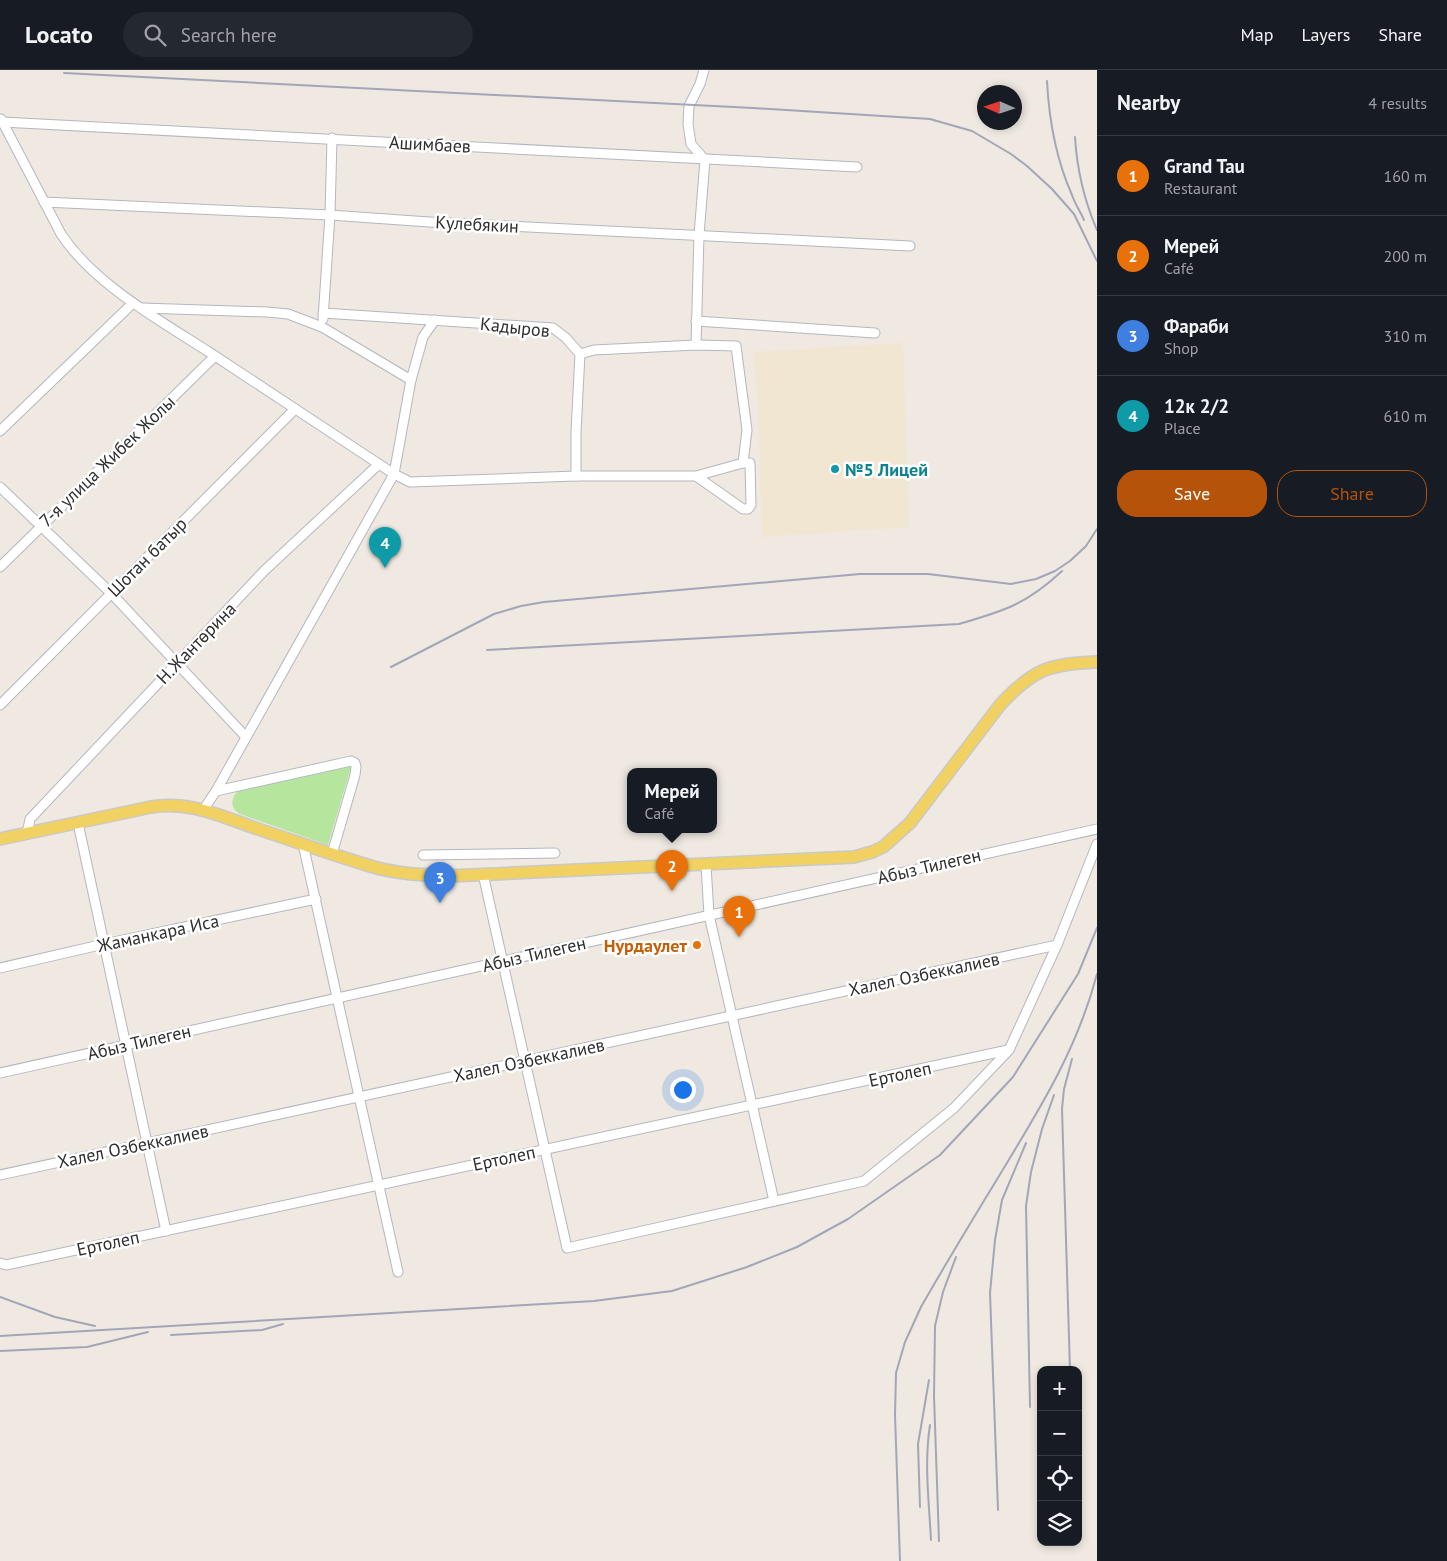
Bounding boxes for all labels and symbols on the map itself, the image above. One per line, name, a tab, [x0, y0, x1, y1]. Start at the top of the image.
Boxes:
north arrow	[977, 85, 1022, 130]
street label: Ашимбаев	[388, 130, 472, 158]
street label: Кулебякин	[435, 210, 519, 238]
street label: Кадыров	[479, 312, 551, 342]
street label: 7-я улица Жибек Жолы	[34, 390, 180, 532]
place label: №5 Лицей	[845, 458, 928, 481]
marker: №5 Лицей	[829, 463, 841, 475]
street label: Шотан батыр	[102, 512, 192, 602]
pin: 4	[369, 527, 401, 568]
street label: Н.Жантөрина	[151, 597, 241, 689]
street label: Абыз Тилеген	[875, 843, 983, 889]
pin: 2	[656, 850, 688, 891]
pin: 3	[424, 862, 456, 903]
pin: 1	[723, 896, 755, 937]
street label: Жаманкара Иса	[94, 909, 221, 957]
street label: Абыз Тилеген	[480, 931, 588, 977]
place label: Нурдаулет	[604, 934, 687, 957]
marker: Нурдаулет	[691, 939, 703, 951]
street label: Халел Озбеккалиев	[846, 947, 1002, 1001]
street label: Абыз Тилеген	[85, 1019, 193, 1065]
street label: Халел Озбеккалиев	[451, 1033, 607, 1087]
street label: Ертолеп	[867, 1056, 933, 1092]
your location	[670, 1077, 696, 1103]
street label: Халел Озбеккалиев	[55, 1119, 211, 1173]
street label: Ертолеп	[471, 1140, 537, 1176]
street label: Ертолеп	[75, 1225, 141, 1261]

